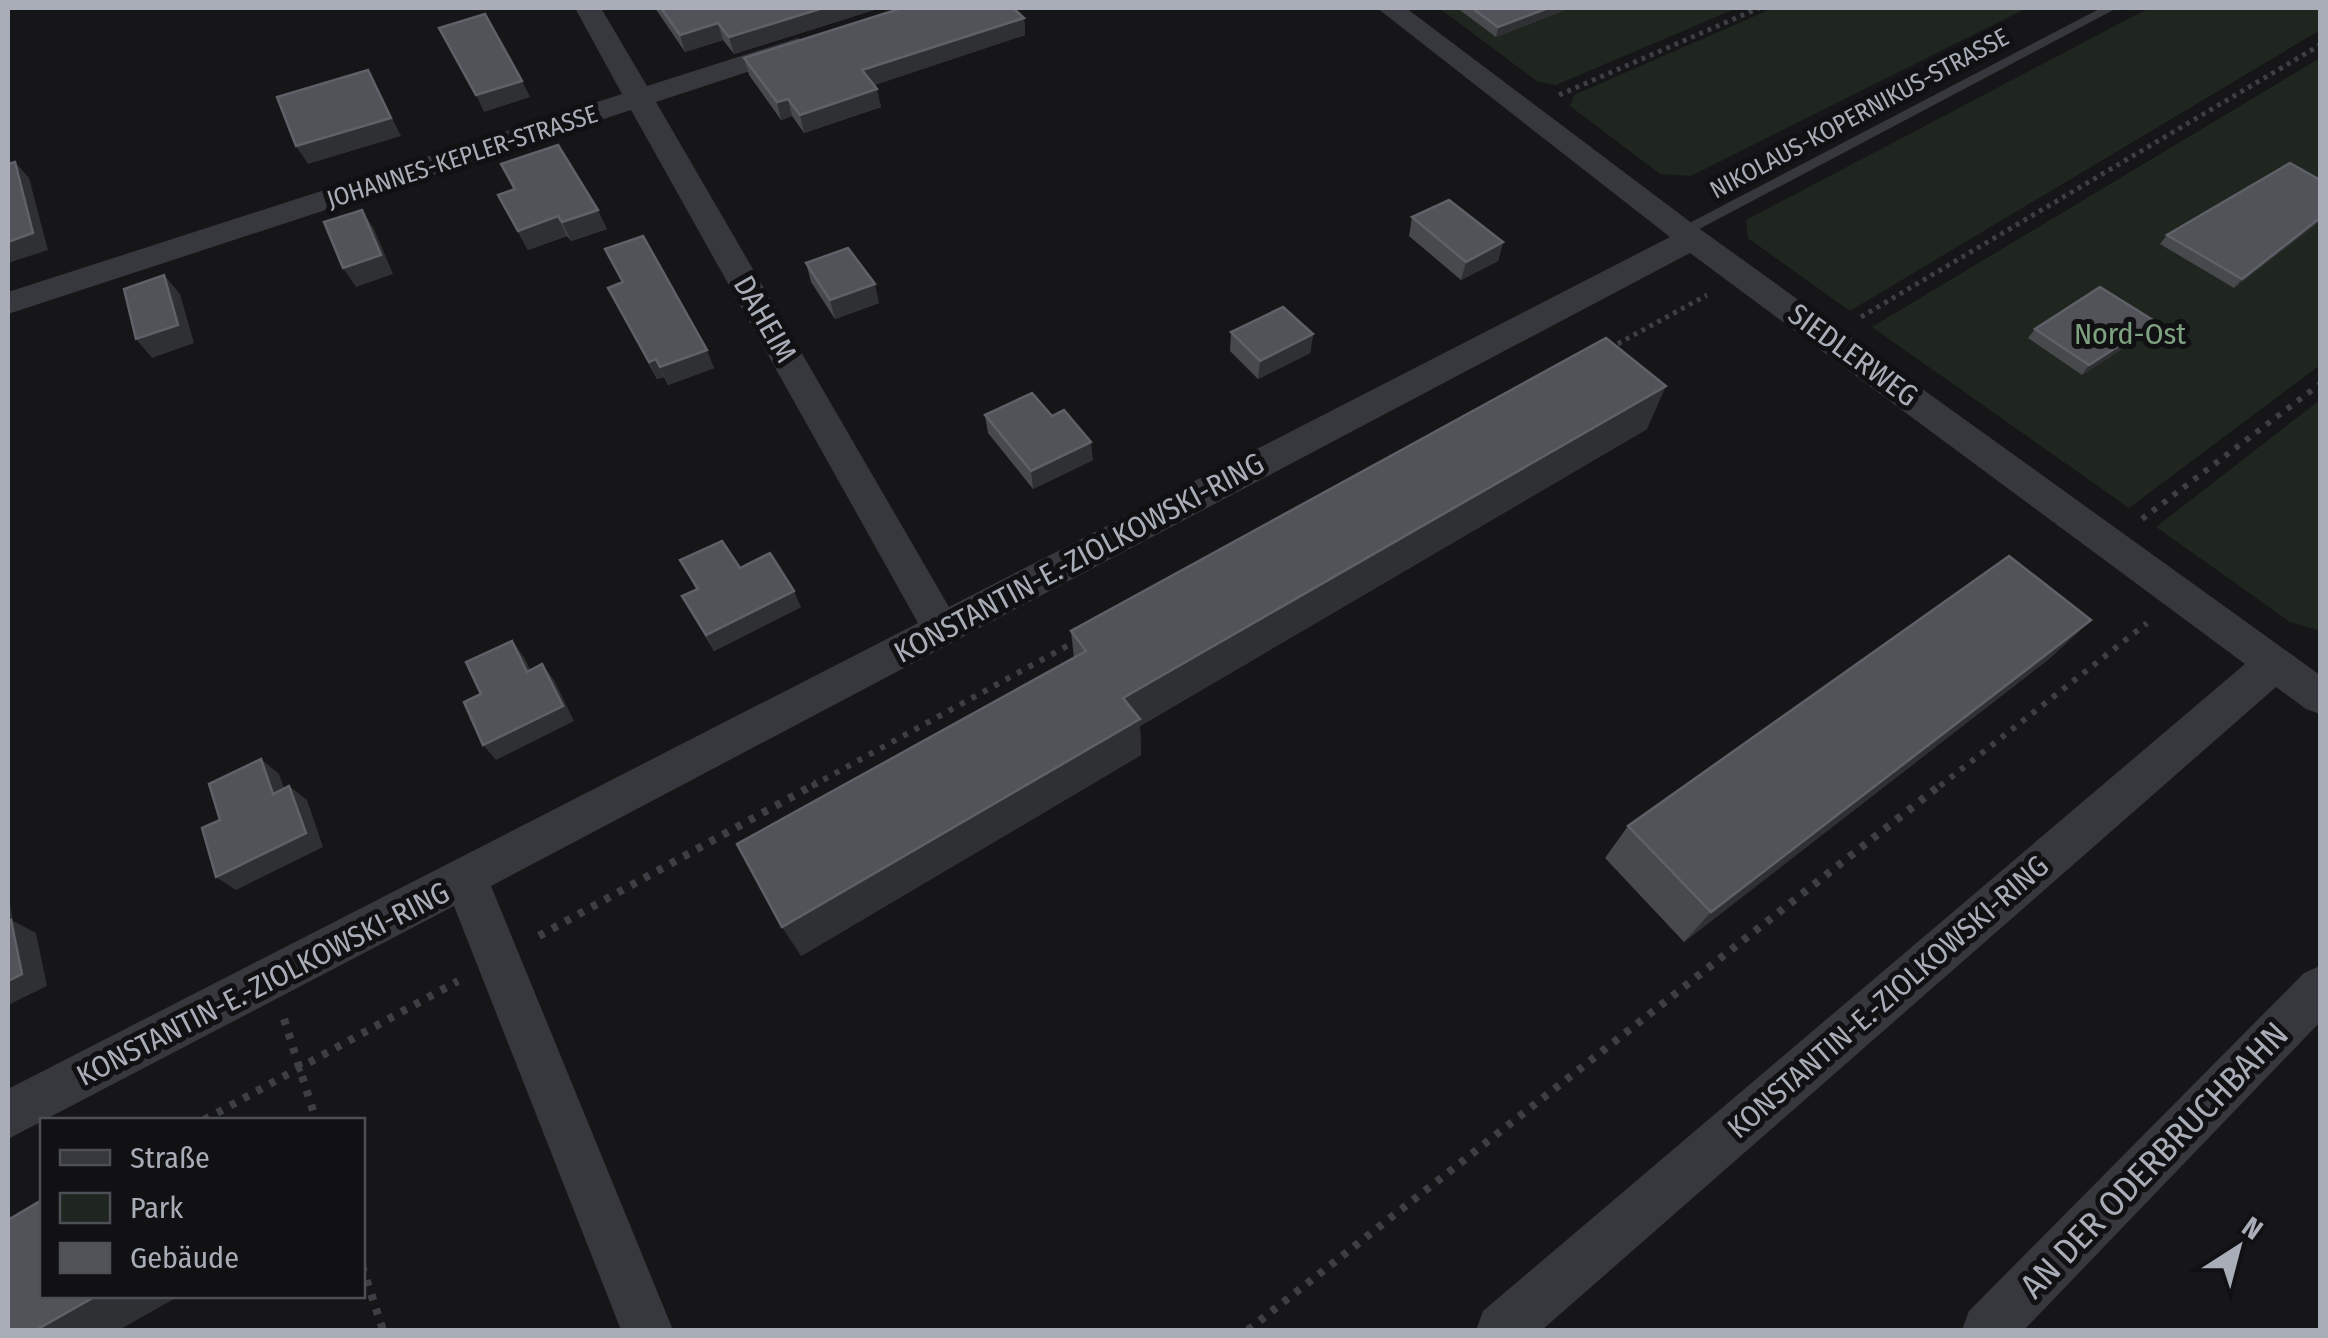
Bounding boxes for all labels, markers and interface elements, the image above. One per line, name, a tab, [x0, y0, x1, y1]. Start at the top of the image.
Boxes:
street label: NIKOLAUS-KOPERNIKUS-STRASSE	[1705, 22, 2014, 205]
street label: JOHANNES-KEPLER-STRASSE	[323, 99, 601, 215]
street label: DAHEIM	[726, 269, 804, 369]
street label: SIEDLERWEG	[1781, 296, 1925, 414]
park label: Nord-Ost	[2074, 316, 2186, 352]
street label: KONSTANTIN-E.-ZIOLKOWSKI-RING	[888, 445, 1270, 671]
street label: KONSTANTIN-E.-ZIOLKOWSKI-RING	[1720, 848, 2056, 1146]
street label: KONSTANTIN-E.-ZIOLKOWSKI-RING	[71, 874, 455, 1094]
street label: AN DER ODERBRUCHBAHN	[2011, 1013, 2297, 1307]
legend	[40, 1118, 365, 1298]
text: Straße	[130, 1140, 210, 1176]
text: Park	[130, 1190, 183, 1226]
north arrow	[2188, 1198, 2288, 1298]
text: Gebäude	[130, 1240, 239, 1276]

